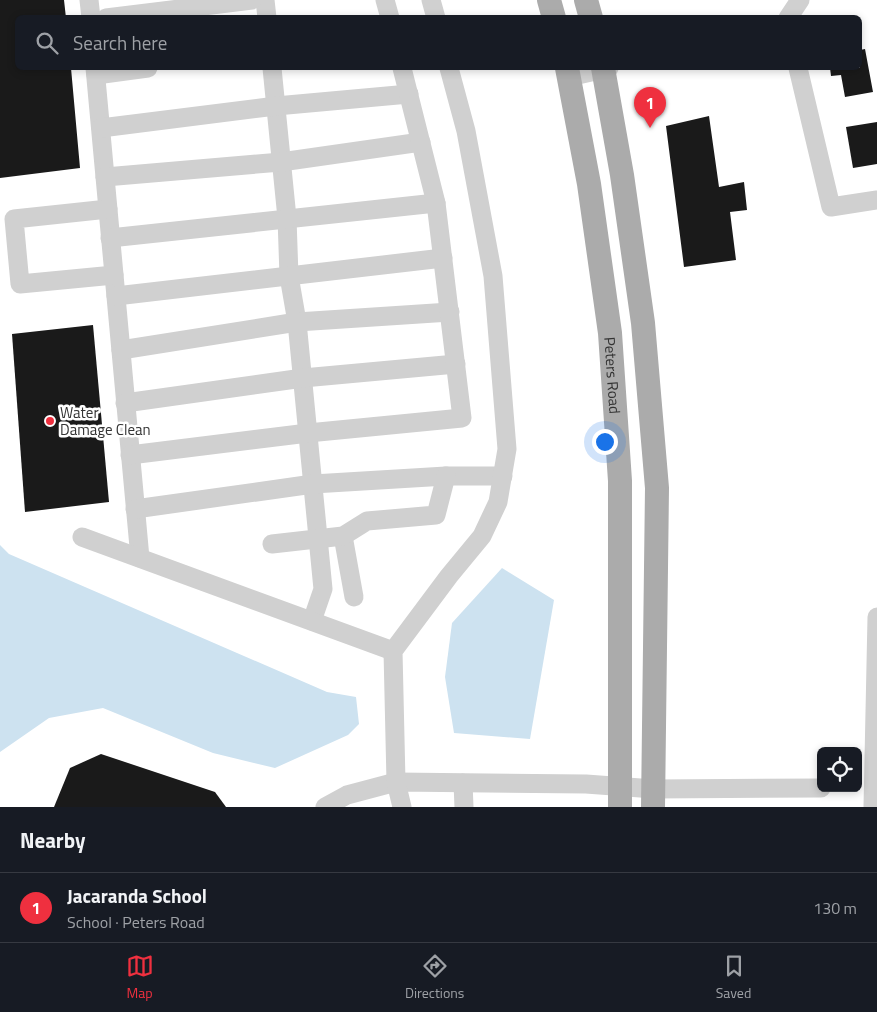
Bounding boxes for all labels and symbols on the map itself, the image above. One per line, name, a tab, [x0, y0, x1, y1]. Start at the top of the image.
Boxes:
pin: 1	[634, 87, 666, 128]
street label: Peters Road	[599, 336, 627, 415]
place label: Water Damage Clean	[60, 401, 151, 441]
marker: Water Damage Clean	[44, 415, 56, 427]
your location	[592, 429, 618, 455]

